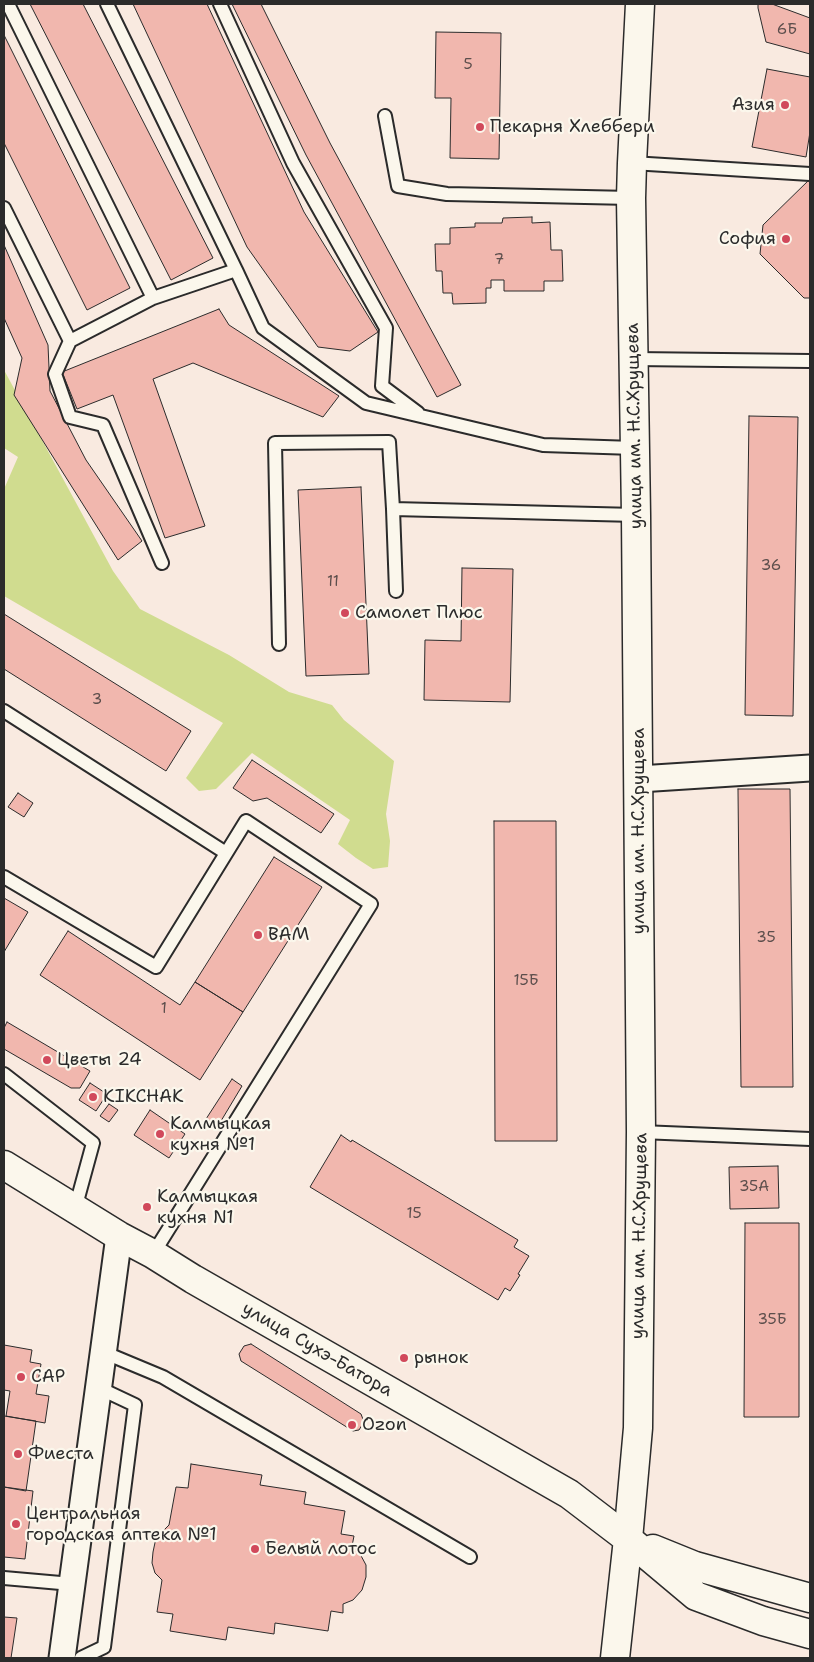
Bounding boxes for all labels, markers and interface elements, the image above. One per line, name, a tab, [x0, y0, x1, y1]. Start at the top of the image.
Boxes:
house number: 6Б	[777, 21, 797, 39]
house number: 5	[463, 56, 473, 74]
place label: Азия	[732, 94, 775, 116]
marker: Азия	[779, 99, 791, 111]
place label: Пекарня Хлеббери	[490, 116, 655, 138]
marker: Пекарня Хлеббери	[474, 121, 486, 133]
place label: София	[719, 228, 776, 250]
marker: София	[780, 233, 792, 245]
house number: 7	[494, 251, 504, 269]
street label: улица им. Н.С.Хрущева	[622, 323, 648, 529]
house number: 36	[761, 557, 781, 575]
house number: 11	[327, 573, 339, 591]
place label: Самолет Плюс	[355, 602, 483, 624]
marker: Самолет Плюс	[339, 607, 351, 619]
house number: 3	[92, 691, 102, 709]
street label: улица им. Н.С.Хрущева	[628, 728, 650, 934]
place label: ВАМ	[268, 924, 309, 946]
marker: ВАМ	[252, 929, 264, 941]
house number: 35	[756, 929, 776, 947]
house number: 15Б	[513, 972, 539, 990]
house number: 1	[161, 1000, 167, 1018]
place label: Цветы 24	[57, 1049, 141, 1071]
marker: Цветы 24	[41, 1054, 53, 1066]
place label: KIKCHAK	[103, 1086, 184, 1108]
marker: KIKCHAK	[87, 1091, 99, 1103]
place label: Калмыцкая кухня №1	[170, 1113, 271, 1156]
marker: Калмыцкая кухня №1	[154, 1128, 166, 1140]
street label: улица им. Н.С.Хрущева	[627, 1133, 653, 1339]
house number: 35А	[739, 1178, 769, 1196]
place label: Калмыцкая кухня N1	[157, 1186, 258, 1228]
marker: Калмыцкая кухня N1	[141, 1201, 153, 1213]
house number: 15	[406, 1205, 422, 1223]
street label: улица Сухэ-Батора	[238, 1298, 396, 1402]
house number: 35Б	[757, 1311, 787, 1329]
place label: рынок	[414, 1347, 468, 1369]
marker: рынок	[398, 1352, 410, 1364]
place label: САР	[31, 1366, 65, 1388]
marker: САР	[15, 1371, 27, 1383]
place label: Ozon	[362, 1414, 407, 1436]
marker: Ozon	[346, 1419, 358, 1431]
place label: Фиеста	[28, 1443, 94, 1465]
marker: Фиеста	[12, 1448, 24, 1460]
place label: Центральная городская аптека №1	[26, 1503, 217, 1546]
marker: Центральная городская аптека №1	[10, 1518, 22, 1530]
place label: Белый лотос	[265, 1538, 377, 1560]
marker: Белый лотос	[249, 1543, 261, 1555]

